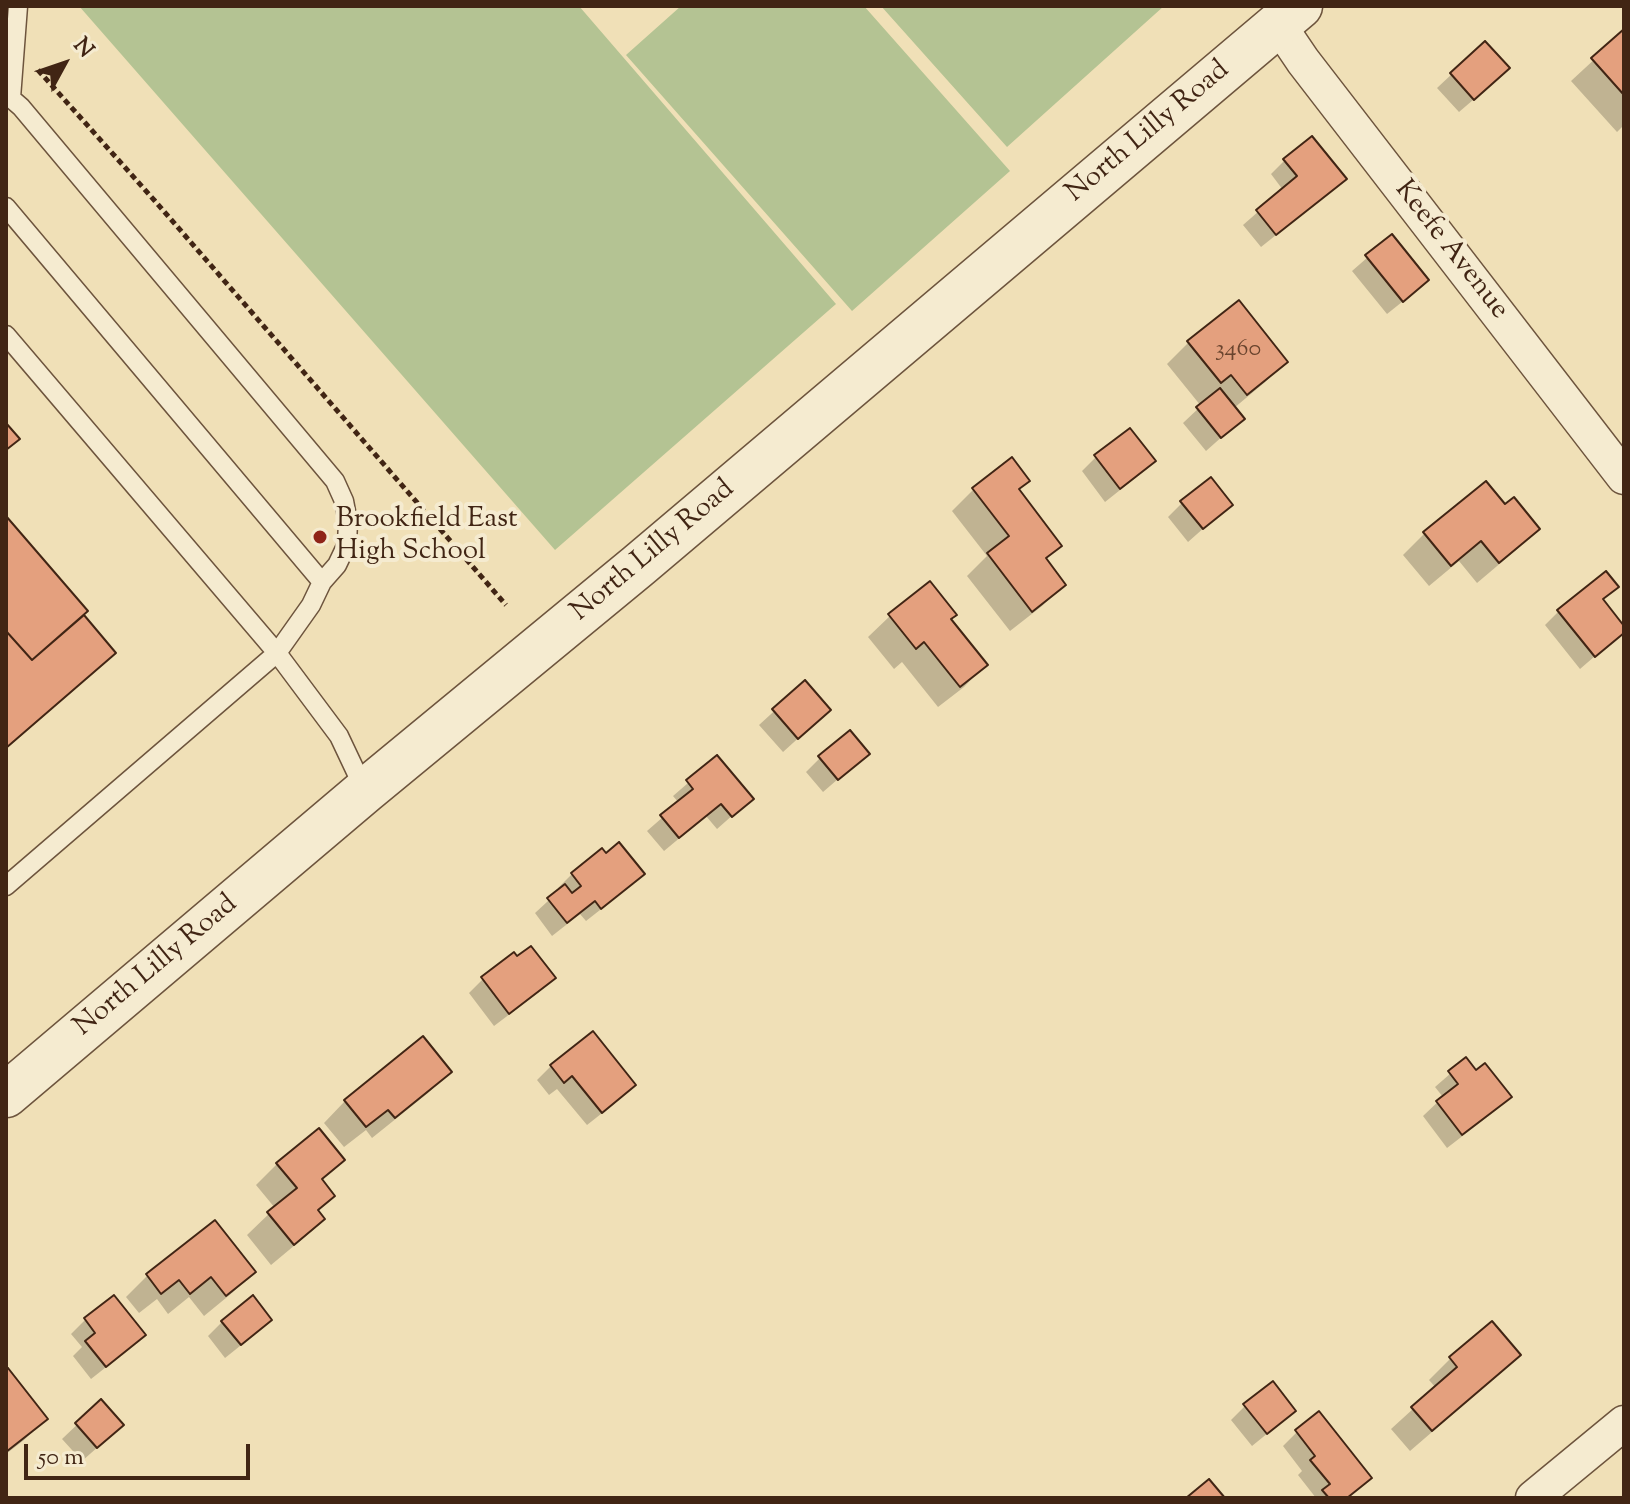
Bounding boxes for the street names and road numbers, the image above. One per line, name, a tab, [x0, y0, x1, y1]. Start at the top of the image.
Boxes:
street label: North Lilly Road	[1061, 55, 1237, 211]
street label: Keefe Avenue	[1385, 175, 1515, 327]
street label: North Lilly Road	[566, 474, 742, 630]
street label: North Lilly Road	[69, 889, 245, 1045]

